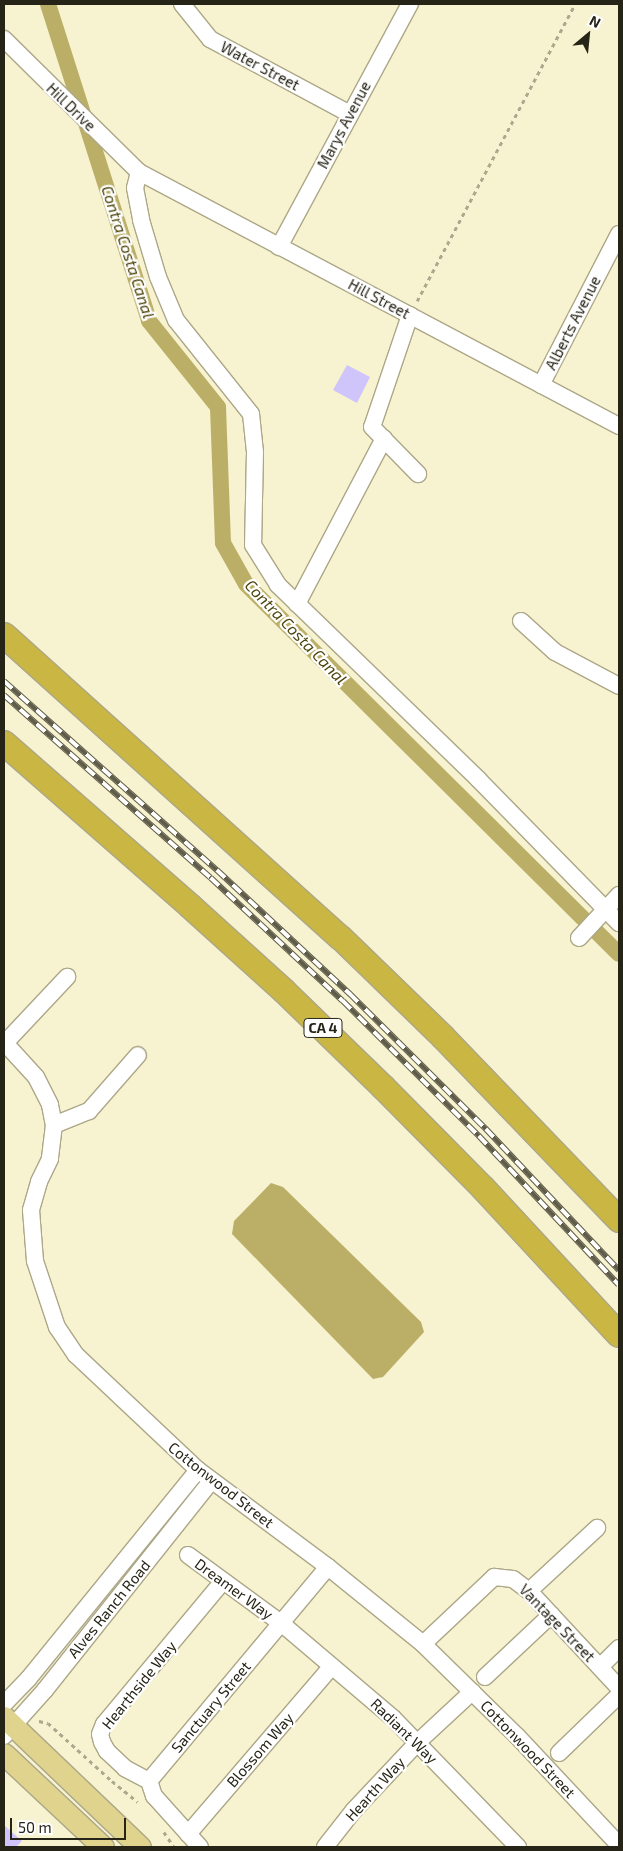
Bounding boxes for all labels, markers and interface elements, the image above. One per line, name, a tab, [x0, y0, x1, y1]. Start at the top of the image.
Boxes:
north arrow	[563, 10, 613, 60]
text: N	[587, 11, 604, 31]
street label: Water Street	[217, 38, 303, 94]
street label: Marys Avenue	[313, 78, 375, 172]
street label: Hill Drive	[43, 79, 99, 135]
water label: Contra Costa Canal	[97, 183, 159, 321]
street label: Alberts Avenue	[542, 273, 604, 373]
street label: Hill Street	[345, 275, 413, 323]
water label: Contra Costa Canal	[241, 576, 351, 688]
road number: CA 4	[303, 1016, 343, 1040]
street label: Cottonwood Street	[165, 1438, 277, 1532]
street label: Dreamer Way	[191, 1554, 277, 1624]
street label: Alves Ranch Road	[64, 1557, 154, 1661]
street label: Vantage Street	[515, 1580, 599, 1666]
street label: Hearthside Way	[98, 1637, 180, 1733]
street label: Sanctuary Street	[167, 1657, 255, 1757]
street label: Radiant Way	[367, 1695, 441, 1767]
street label: Cottonwood Street	[477, 1696, 579, 1802]
street label: Blossom Way	[223, 1709, 297, 1791]
street label: Hearth Way	[341, 1753, 409, 1825]
scale bar	[12, 1808, 129, 1840]
text: 50 m	[18, 1818, 52, 1836]

